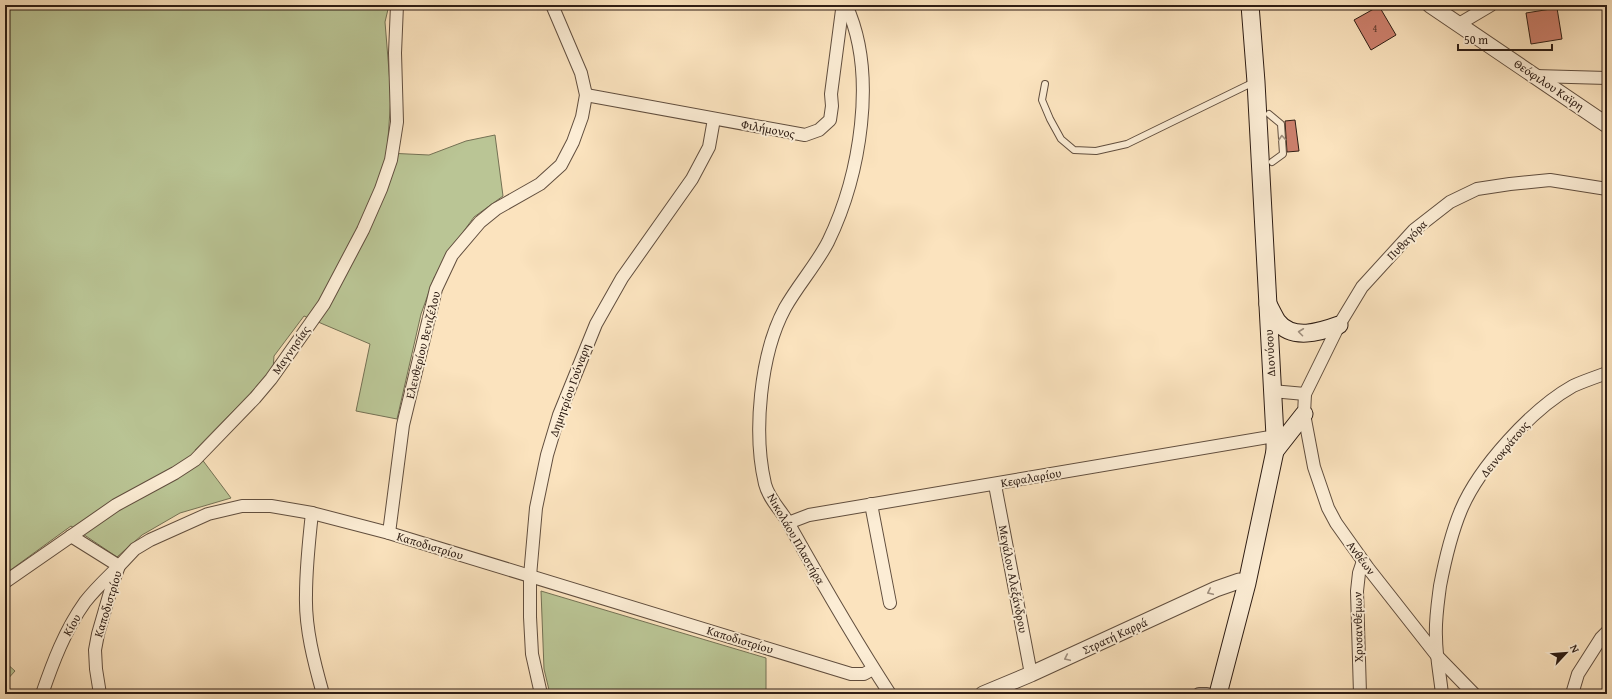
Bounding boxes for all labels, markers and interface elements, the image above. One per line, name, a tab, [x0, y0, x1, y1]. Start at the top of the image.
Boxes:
house number: 4	[1373, 21, 1378, 36]
scale bar	[1458, 26, 1552, 52]
text: 50 m	[1464, 31, 1488, 48]
street label: Θεόφιλου Καϊρη	[1511, 55, 1588, 114]
street label: Φιλήμονος	[740, 115, 796, 142]
one-way arrow	[1277, 135, 1286, 141]
street label: Πυθαγόρα	[1383, 215, 1431, 264]
street label: Ελευθερίου Βενιζέλου	[401, 289, 444, 400]
street label: Μαγνησίας	[268, 322, 314, 378]
one-way arrow	[1298, 328, 1304, 337]
street label: Διονύσου	[1260, 329, 1279, 377]
street label: Δημητρίου Γούναρη	[545, 341, 594, 439]
street label: Δεινοκράτους	[1476, 417, 1533, 480]
street label: Κεφαλαρίου	[999, 464, 1063, 491]
street label: Νικολάου Πλαστήρα	[763, 490, 830, 588]
street label: Μεγάλου Αλεξάνδρου	[995, 524, 1032, 634]
street label: Καποδιστρίου	[395, 527, 465, 564]
street label: Ανθέων	[1343, 537, 1380, 578]
street label: Καποδιστρίου	[89, 569, 126, 639]
one-way arrow	[1207, 587, 1214, 595]
street label: Χρυσανθέμων	[1348, 591, 1367, 663]
street label: Κίου	[58, 611, 85, 639]
street label: Στρατή Καρρά	[1080, 613, 1150, 658]
street label: Καποδιστρίου	[705, 621, 775, 658]
north arrow	[1546, 633, 1586, 673]
text: N	[1566, 642, 1584, 656]
one-way arrow	[1063, 653, 1071, 661]

